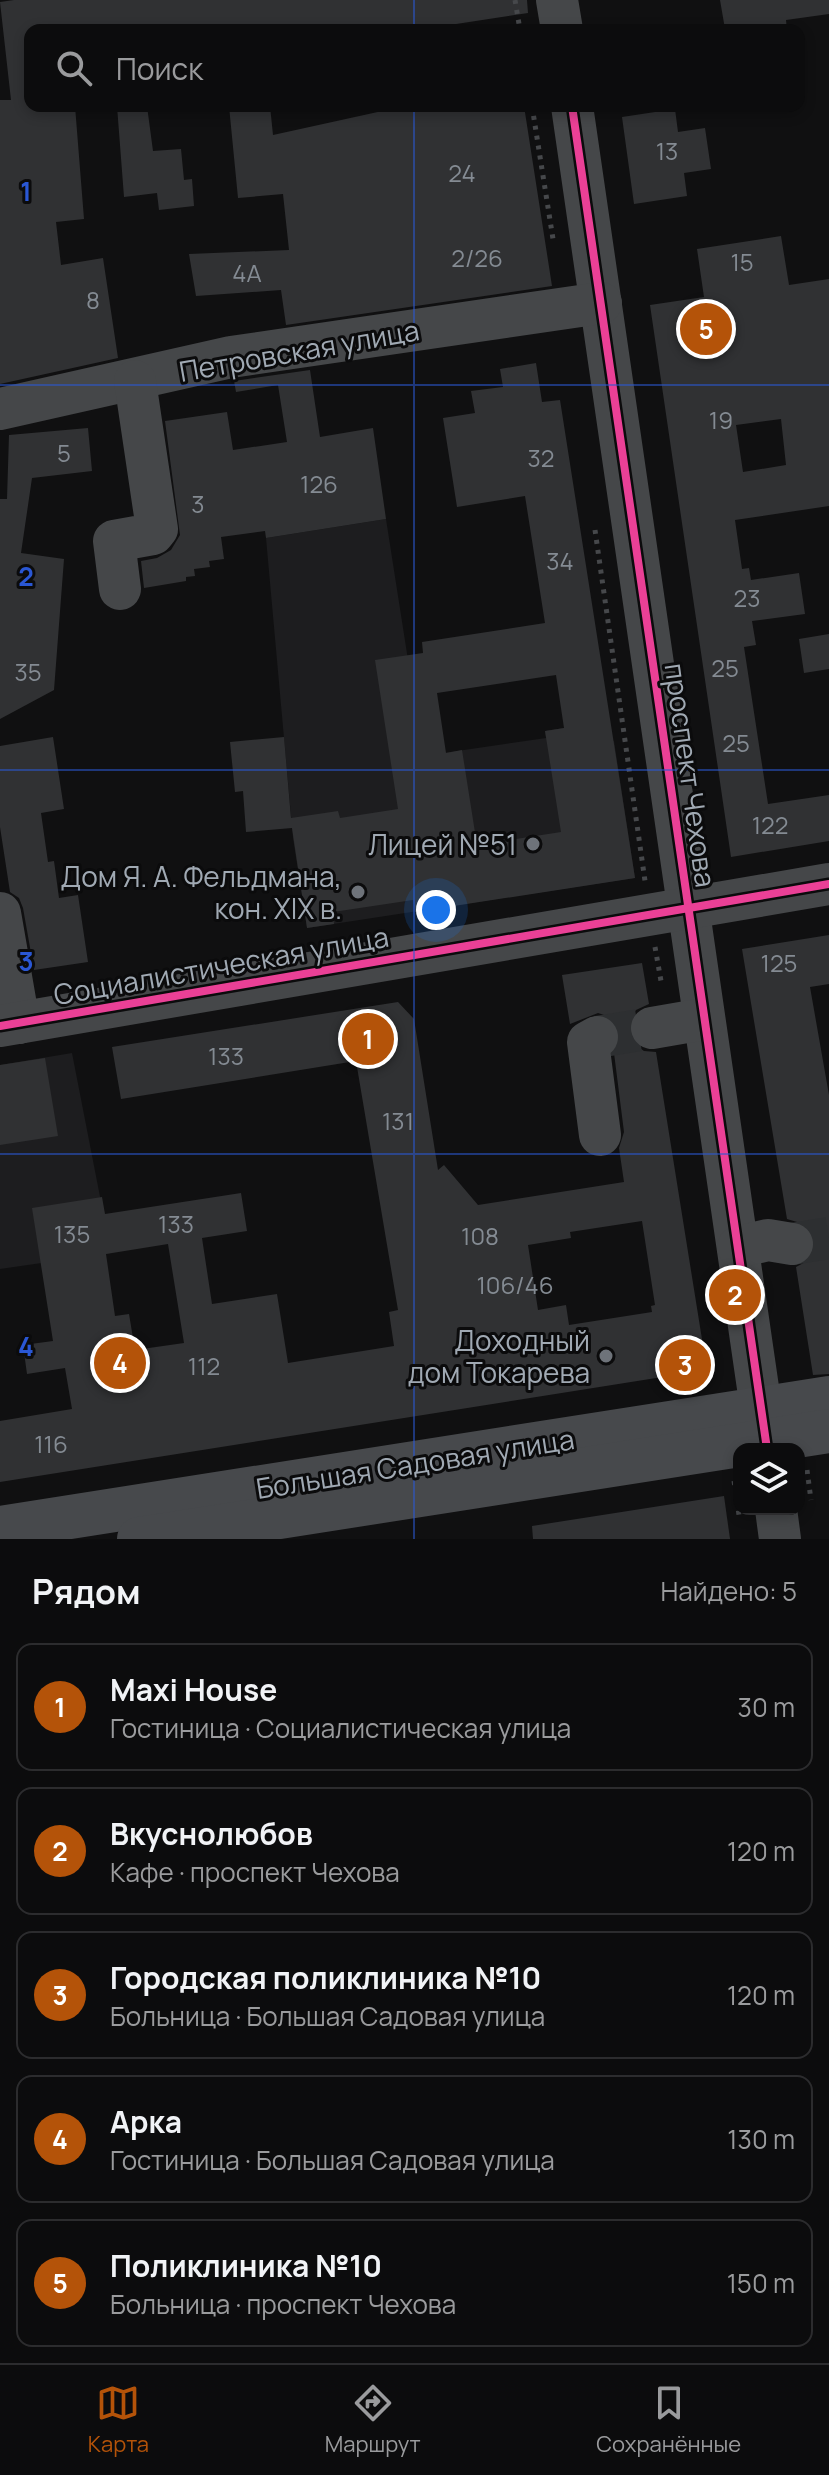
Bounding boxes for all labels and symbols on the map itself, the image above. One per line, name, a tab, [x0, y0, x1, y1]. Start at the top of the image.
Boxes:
house number: 13	[656, 134, 678, 167]
house number: 24	[448, 156, 476, 189]
text: 1	[20, 173, 32, 209]
house number: 2/26	[451, 241, 503, 274]
house number: 15	[730, 245, 754, 278]
house number: 4А	[232, 256, 262, 289]
house number: 8	[86, 283, 100, 316]
pin: 5	[680, 299, 732, 359]
street label: Петровская улица	[176, 310, 422, 390]
house number: 19	[709, 403, 733, 436]
house number: 5	[57, 436, 71, 469]
house number: 32	[528, 441, 554, 474]
house number: 126	[300, 467, 338, 500]
house number: 3	[191, 487, 205, 520]
house number: 34	[546, 544, 574, 577]
text: 2	[18, 558, 34, 594]
house number: 23	[734, 581, 760, 614]
house number: 25	[711, 651, 739, 684]
house number: 35	[14, 655, 42, 688]
street label: проспект Чехова	[656, 661, 726, 889]
house number: 25	[722, 726, 750, 759]
house number: 122	[752, 808, 788, 841]
place label: Лицей №51	[368, 825, 517, 863]
marker: Лицей №51	[524, 835, 542, 853]
place label: Дом Я. А. Фельдмана, кон. ХIХ в.	[60, 857, 342, 927]
marker: Дом Я. А. Фельдмана, кон. ХIХ в.	[349, 883, 367, 901]
your location	[416, 890, 456, 930]
street label: Социалистическая улица	[51, 917, 391, 1013]
text: 3	[18, 943, 34, 979]
house number: 125	[761, 946, 797, 979]
pin: 1	[342, 1009, 394, 1069]
house number: 133	[208, 1039, 244, 1072]
house number: 131	[382, 1104, 414, 1137]
house number: 133	[158, 1207, 194, 1240]
house number: 135	[54, 1217, 90, 1250]
house number: 108	[461, 1219, 499, 1252]
pin: 2	[709, 1265, 761, 1325]
house number: 106/46	[476, 1268, 554, 1301]
place label: Доходный дом Токарева	[408, 1321, 590, 1391]
text: 4	[18, 1328, 34, 1364]
pin: 4	[94, 1333, 146, 1393]
pin: 3	[659, 1335, 711, 1395]
marker: Доходный дом Токарева	[597, 1347, 615, 1365]
house number: 112	[188, 1349, 220, 1382]
street label: Большая Садовая улица	[253, 1419, 577, 1507]
house number: 116	[34, 1427, 68, 1460]

